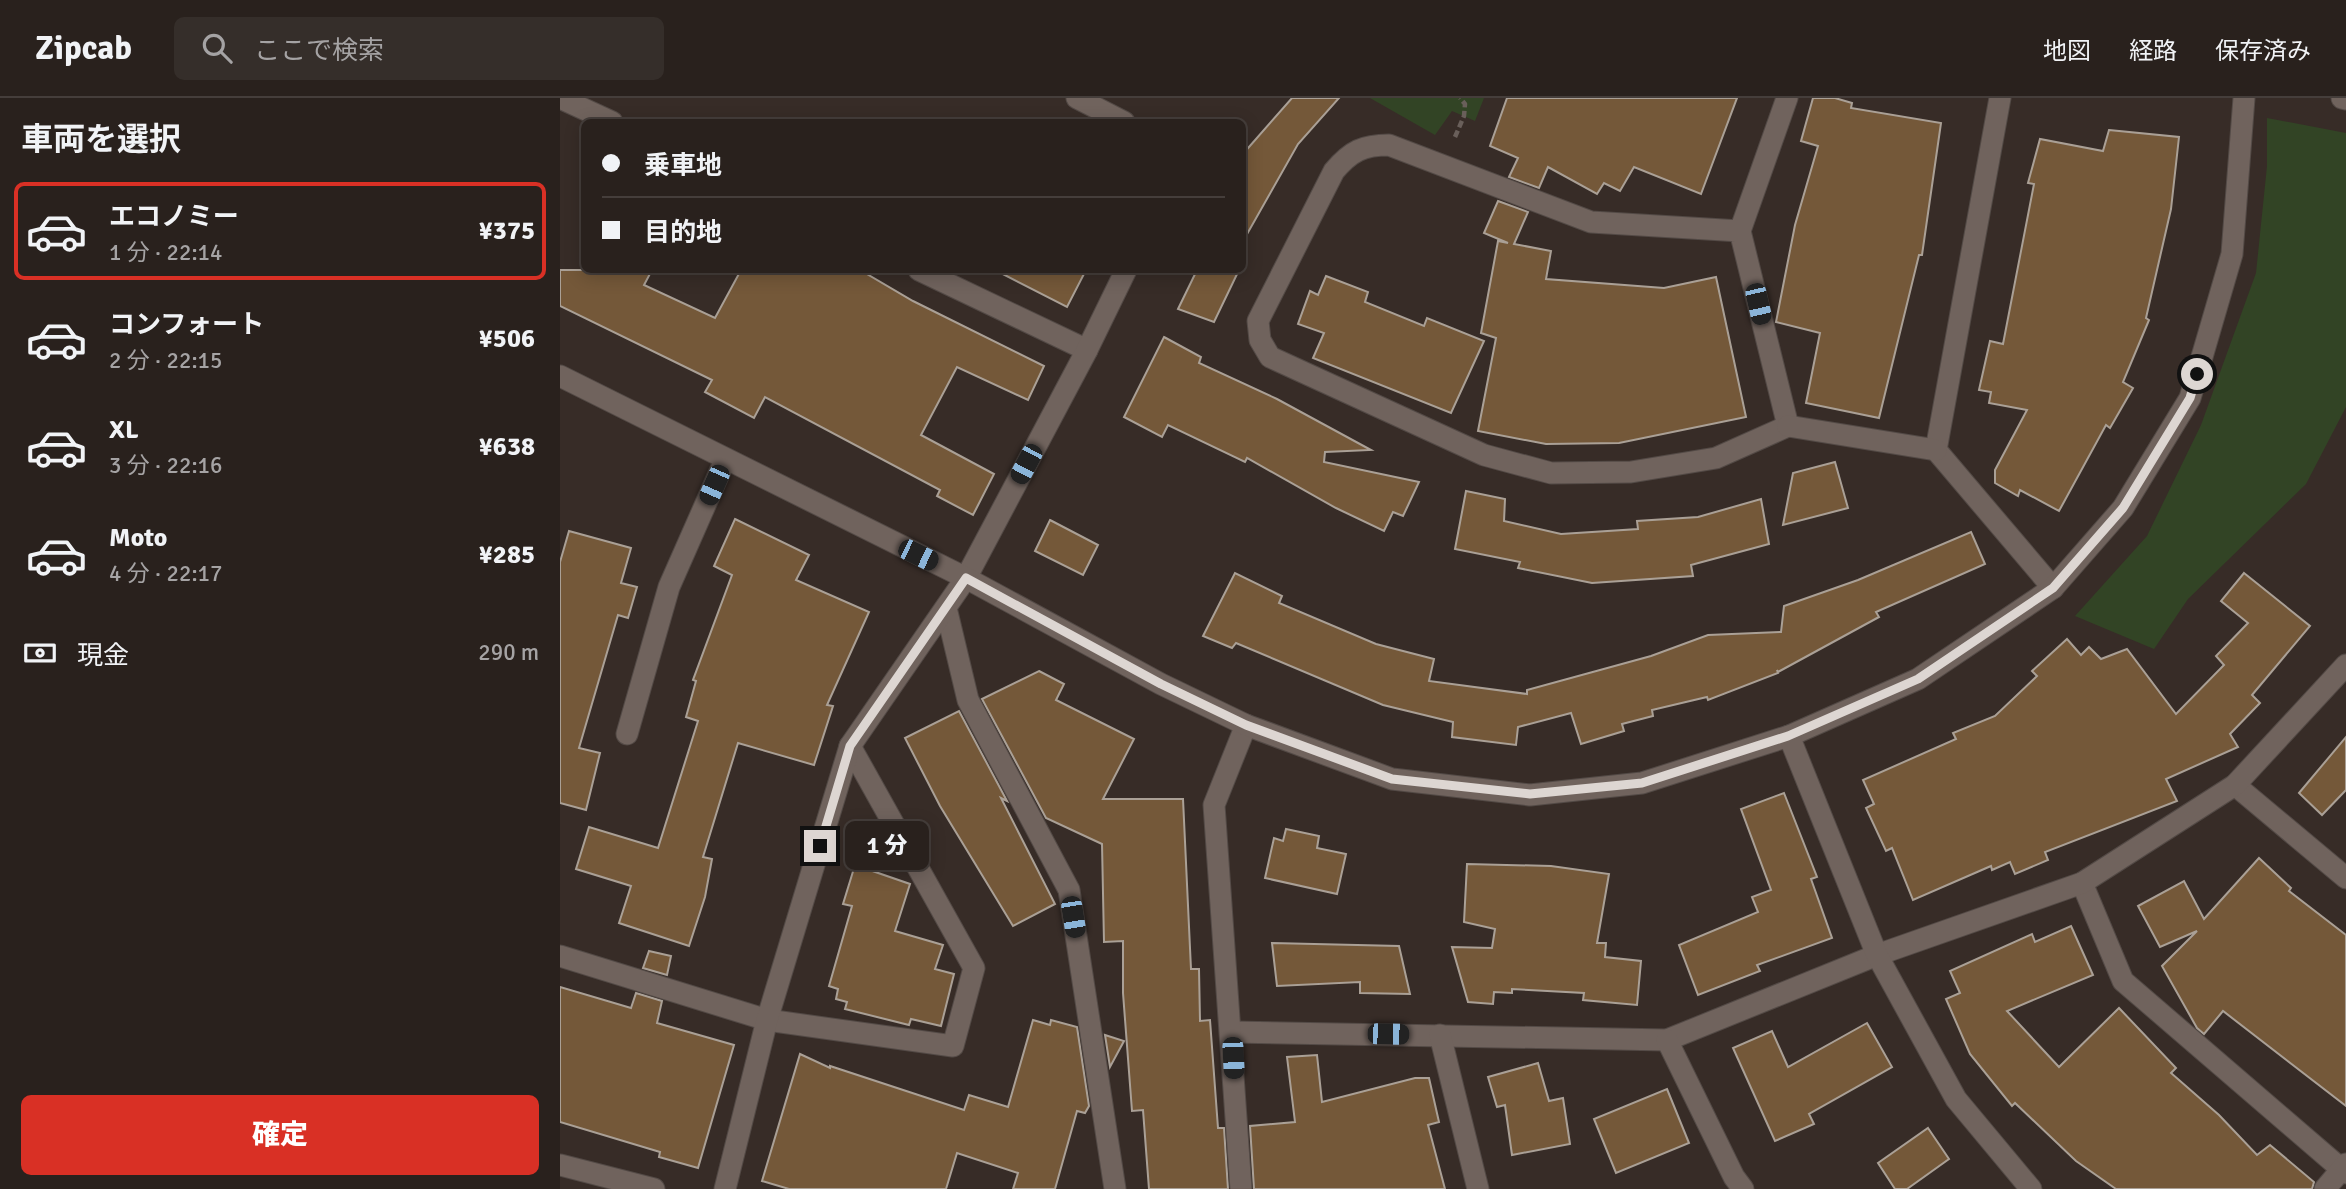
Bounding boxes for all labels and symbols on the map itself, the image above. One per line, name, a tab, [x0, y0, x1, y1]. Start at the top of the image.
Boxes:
car	[1744, 281, 1773, 327]
route start	[2181, 358, 2213, 390]
car	[1007, 441, 1046, 487]
car	[696, 462, 733, 508]
car	[895, 536, 942, 574]
callout: 1 分	[844, 822, 928, 870]
route end	[804, 830, 836, 862]
car	[1060, 895, 1087, 939]
car	[1367, 1023, 1410, 1045]
car	[1222, 1036, 1245, 1080]

